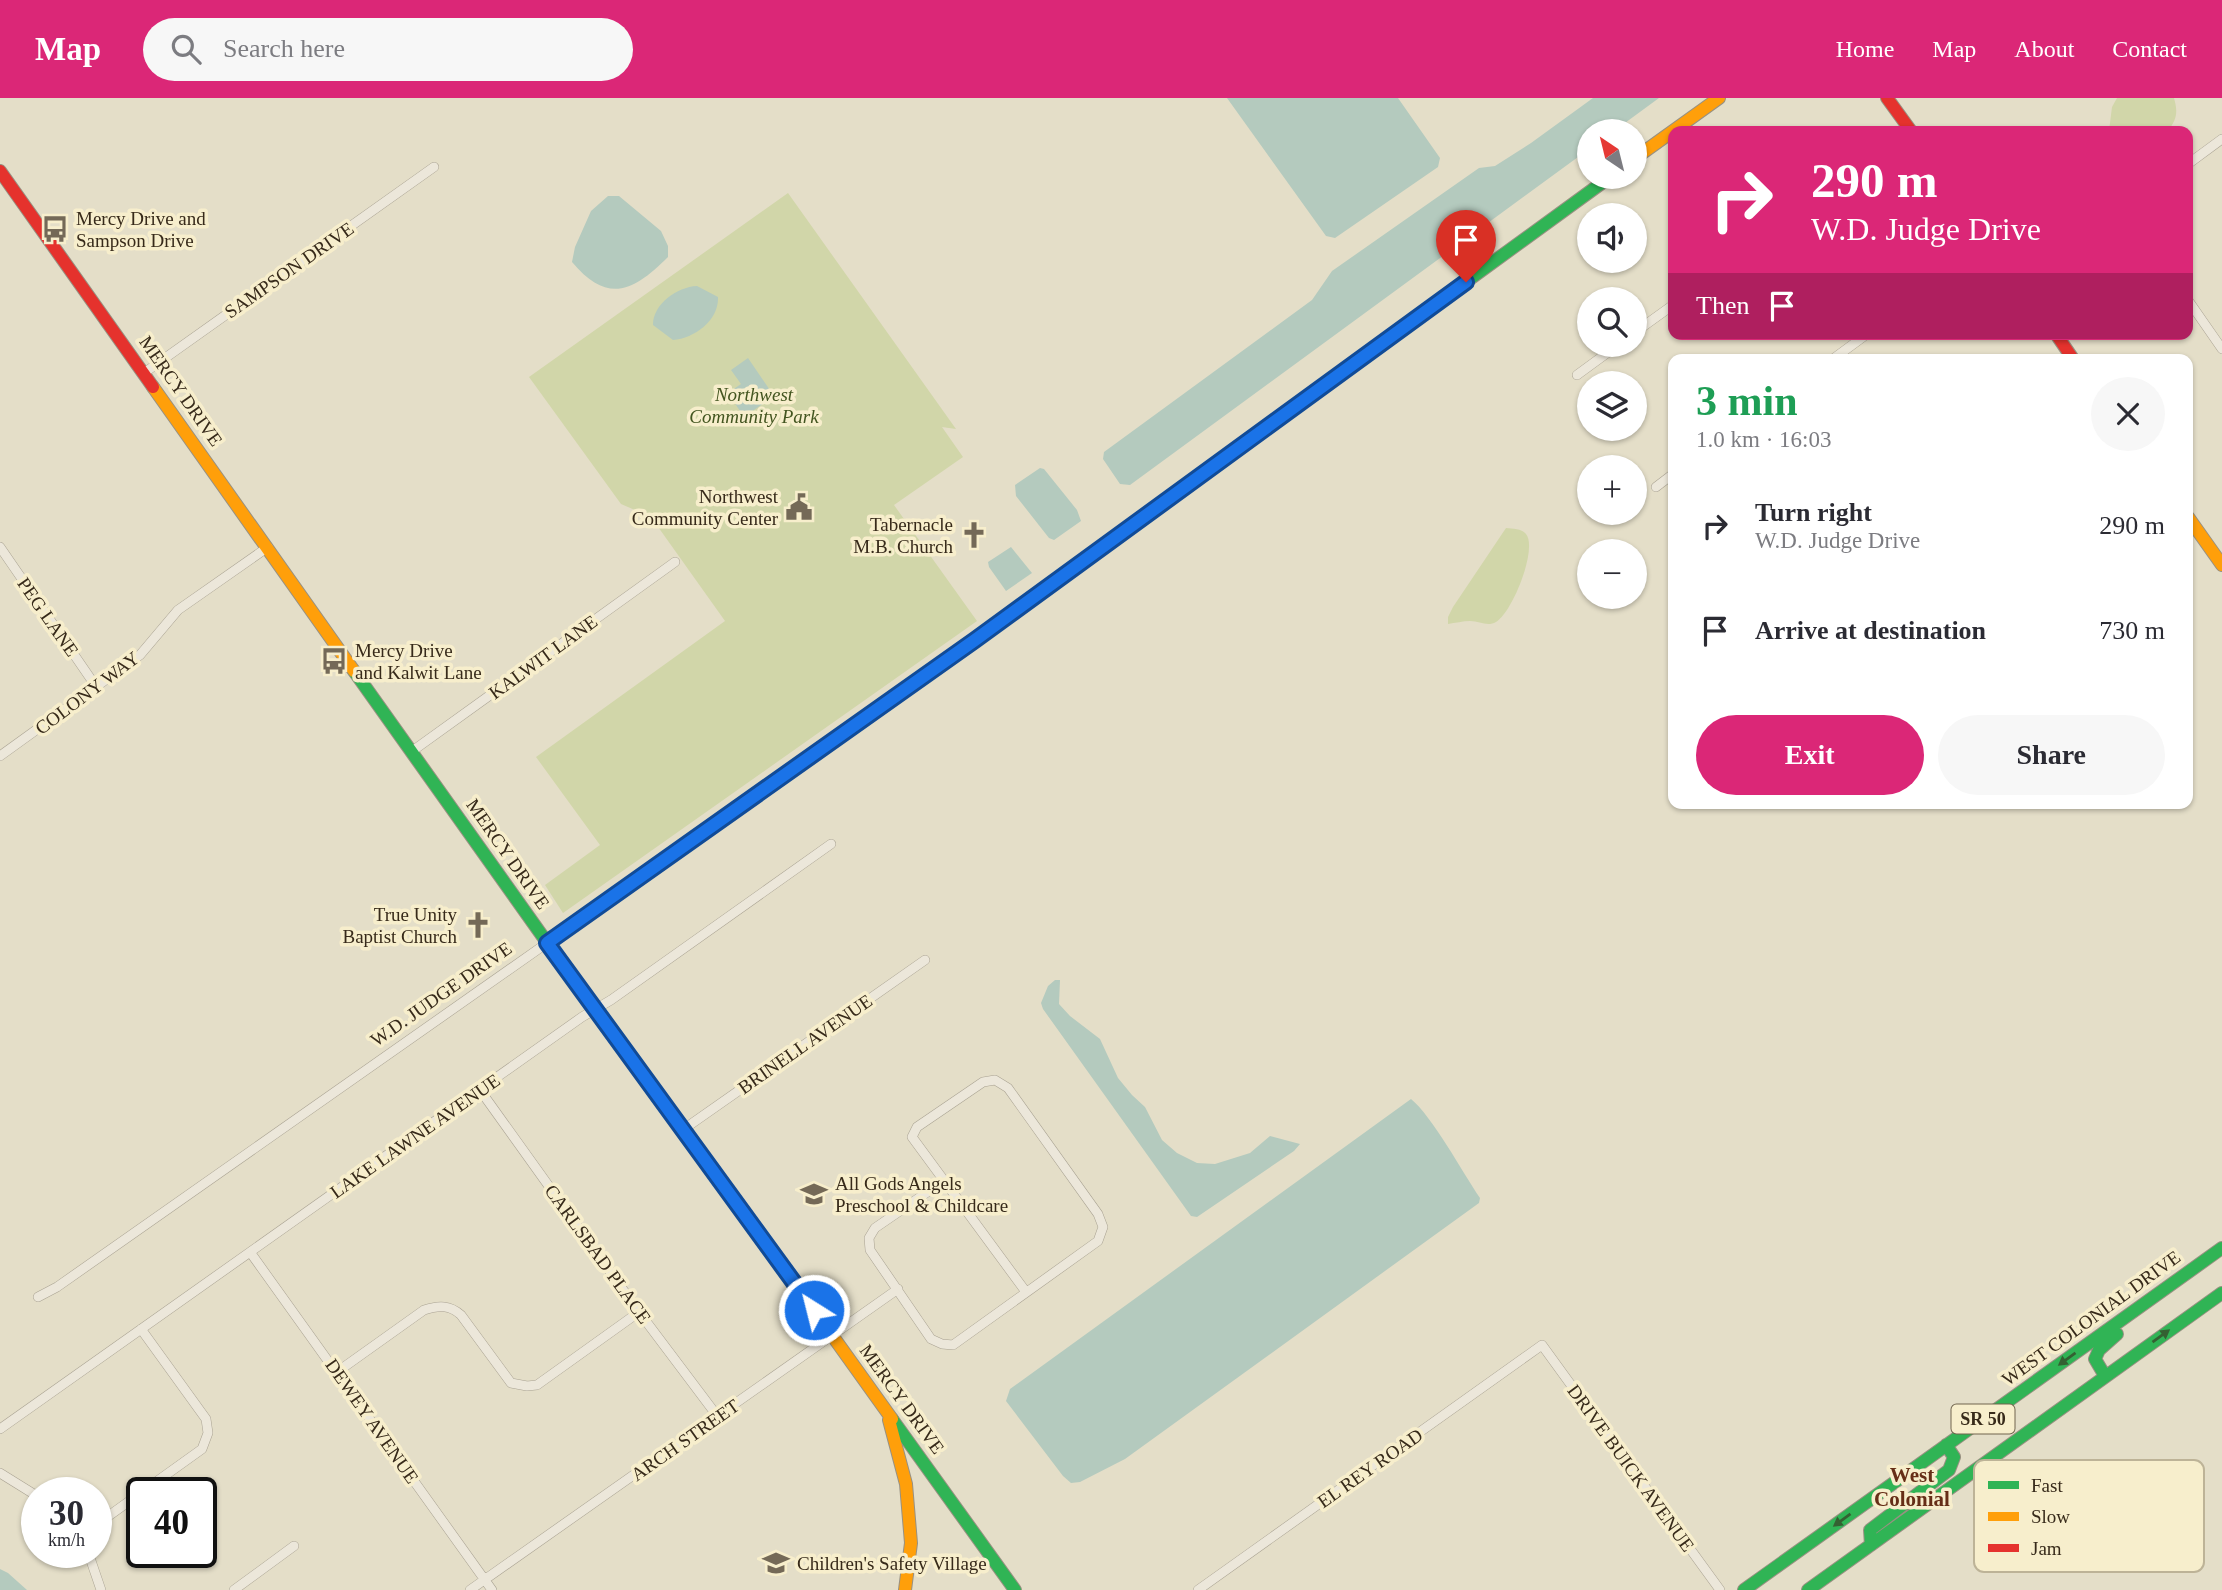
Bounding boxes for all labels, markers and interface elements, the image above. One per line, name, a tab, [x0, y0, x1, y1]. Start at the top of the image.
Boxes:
search box	[143, 18, 633, 81]
icon: search	[167, 30, 205, 68]
text: Map	[35, 31, 101, 67]
text: Search here	[223, 34, 345, 63]
text: Home	[1836, 36, 1894, 62]
text: Map	[1932, 36, 1976, 62]
text: About	[2014, 36, 2074, 62]
text: Contact	[2112, 36, 2187, 62]
north arrow	[1577, 119, 1647, 189]
map controls	[1577, 119, 1647, 609]
text: 290 m	[1811, 153, 1938, 208]
icon: right	[1696, 154, 1787, 245]
button: sound	[1577, 203, 1647, 273]
place label: Mercy Drive and Sampson Drive	[76, 208, 206, 251]
pin	[1436, 210, 1496, 282]
text: W.D. Judge Drive	[1811, 211, 2041, 247]
bus stop icon: Mercy Drive and Sampson Drive	[40, 214, 70, 244]
street label: SAMPSON DRIVE	[220, 218, 358, 322]
icon: arrive	[1447, 221, 1485, 259]
button: search	[1577, 287, 1647, 357]
icon: arrive	[1763, 287, 1801, 325]
text: Then	[1696, 291, 1749, 320]
street label: MERCY DRIVE	[135, 332, 227, 450]
button: layers	[1577, 371, 1647, 441]
button: close	[2091, 377, 2165, 451]
text: 3 min	[1696, 378, 1798, 424]
park label: Northwest Community Park	[689, 384, 819, 427]
text: 1.0 km · 16:03	[1696, 427, 1831, 452]
button: +	[1577, 455, 1647, 525]
place label: Northwest Community Center	[632, 486, 779, 529]
public building icon: Northwest Community Center	[784, 492, 814, 522]
text: Turn right	[1755, 498, 1872, 527]
icon: right	[1696, 507, 1734, 545]
text: 290 m	[2099, 511, 2165, 540]
place label: Tabernacle M.B. Church	[853, 514, 954, 557]
church icon: Tabernacle M.B. Church	[959, 520, 989, 550]
text: W.D. Judge Drive	[1755, 528, 1920, 553]
button: −	[1577, 539, 1647, 609]
street label: PEG LANE	[13, 574, 83, 660]
street label: KALWIT LANE	[485, 611, 601, 703]
icon: arrive	[1696, 612, 1734, 650]
text: Arrive at destination	[1755, 616, 1986, 645]
text: 730 m	[2099, 616, 2165, 645]
place label: Mercy Drive and Kalwit Lane	[355, 640, 482, 683]
bus stop icon: Mercy Drive and Kalwit Lane	[319, 646, 349, 676]
street label: COLONY WAY	[31, 647, 143, 739]
button: Exit	[1696, 715, 1924, 795]
button: Share	[1938, 715, 2165, 795]
street label: MERCY DRIVE	[462, 795, 554, 913]
place label: True Unity Baptist Church	[342, 904, 457, 947]
church icon: True Unity Baptist Church	[463, 910, 493, 940]
street label: W.D. JUDGE DRIVE	[367, 937, 515, 1051]
street label: BRINELL AVENUE	[734, 990, 876, 1098]
street label: LAKE LAWNE AVENUE	[326, 1070, 504, 1202]
place label: All Gods Angels Preschool & Childcare	[835, 1173, 1008, 1216]
school or university icon: All Gods Angels Preschool & Childcare	[799, 1179, 829, 1209]
street label: CARLSBAD PLACE	[541, 1181, 655, 1327]
street label: WEST COLONIAL DRIVE	[1998, 1246, 2184, 1390]
position arrow	[777, 1273, 851, 1347]
one-way arrow	[2152, 1329, 2171, 1343]
street label: MERCY DRIVE	[855, 1340, 949, 1458]
one-way arrow	[2058, 1351, 2076, 1365]
street label: DEWEY AVENUE	[321, 1355, 423, 1487]
street label: DRIVE BUICK AVENUE	[1563, 1380, 1699, 1556]
street label: ARCH STREET	[627, 1395, 743, 1485]
road number: SR 50	[1952, 1404, 2014, 1434]
street label: EL REY ROAD	[1314, 1424, 1426, 1512]
legend	[1974, 1460, 2204, 1572]
district label: West Colonial	[1874, 1463, 1950, 1511]
text: Fast	[2031, 1475, 2063, 1496]
speed limit sign: 40	[126, 1477, 217, 1568]
text: 30	[49, 1494, 84, 1533]
text: Slow	[2031, 1506, 2070, 1527]
one-way arrow	[1833, 1513, 1851, 1527]
text: km/h	[48, 1530, 85, 1550]
text: Jam	[2031, 1538, 2062, 1559]
school or university icon: Children's Safety Village	[761, 1548, 791, 1578]
place label: Children's Safety Village	[797, 1553, 987, 1574]

